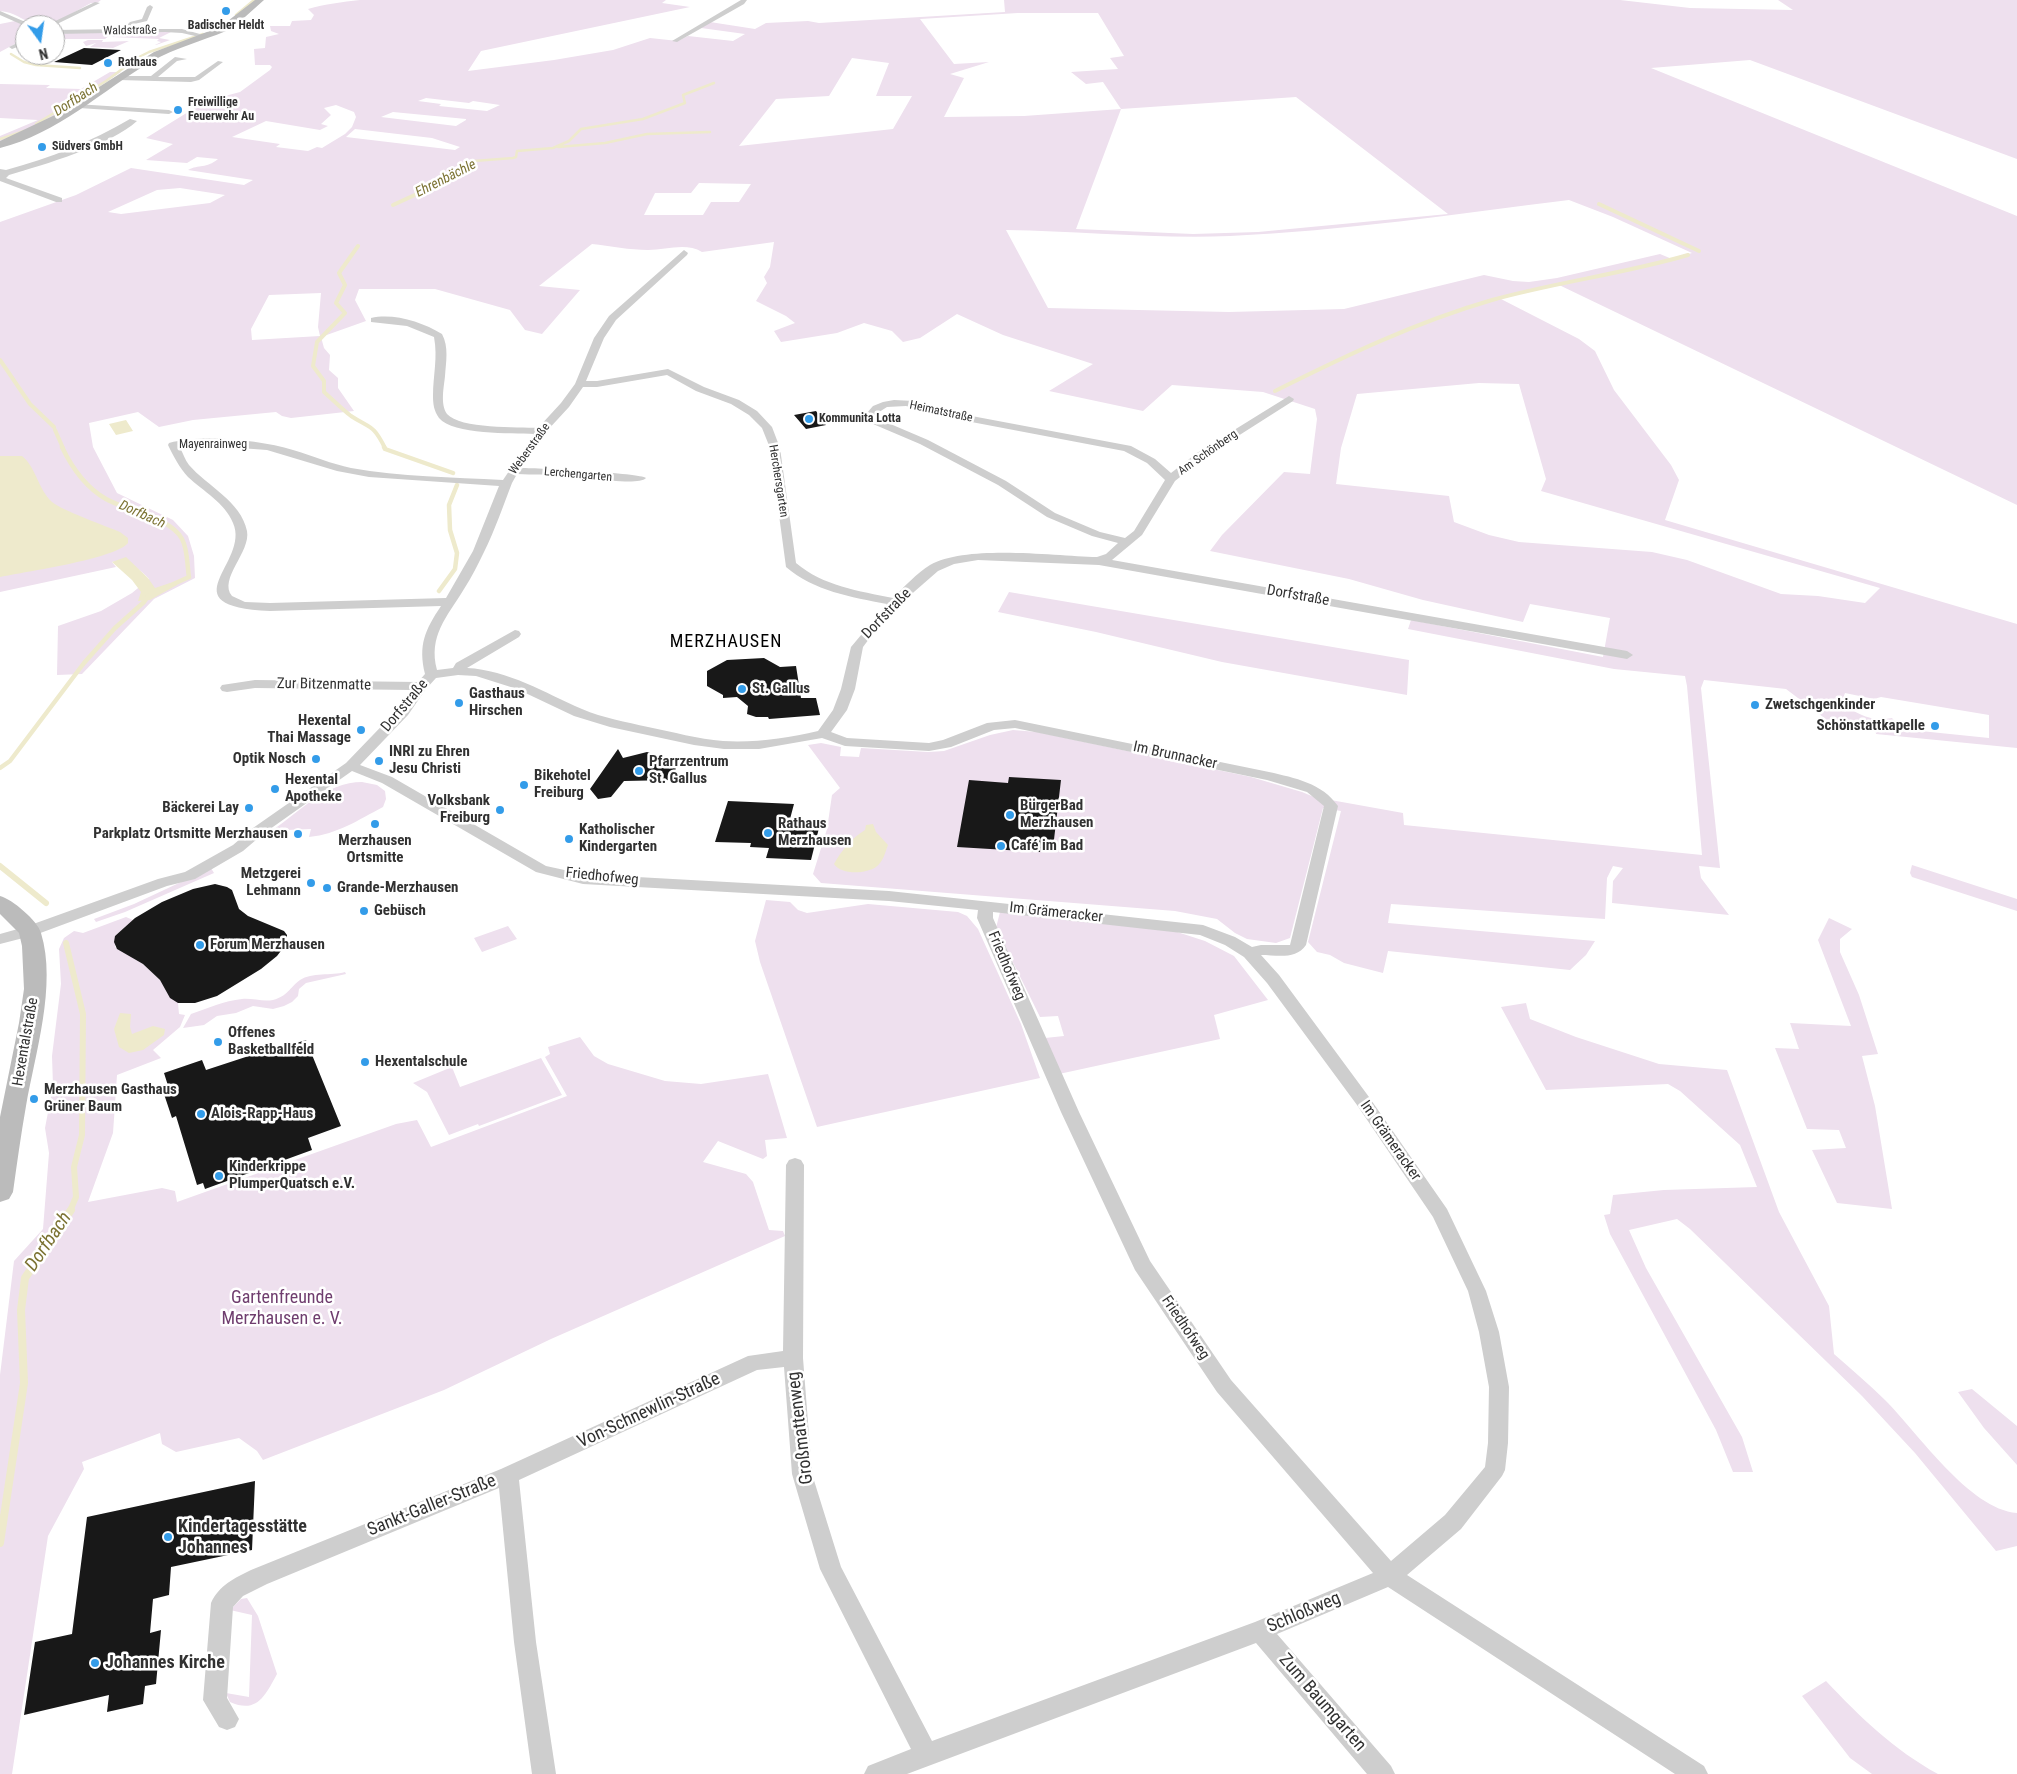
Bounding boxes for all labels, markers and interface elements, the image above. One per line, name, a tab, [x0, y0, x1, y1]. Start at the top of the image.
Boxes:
marker: Badischer Heldt	[220, 5, 232, 17]
north arrow	[15, 15, 65, 65]
place label: Badischer Heldt	[188, 19, 264, 33]
street label: Waldstraße	[103, 23, 157, 39]
text: N	[37, 45, 49, 62]
place label: Rathaus	[118, 56, 157, 70]
marker: Rathaus	[102, 57, 114, 69]
water label: Dorfbach	[51, 80, 101, 120]
place label: Freiwillige Feuerwehr Au	[188, 96, 254, 124]
marker: Freiwillige Feuerwehr Au	[172, 104, 184, 116]
place label: Südvers GmbH	[52, 140, 123, 154]
marker: Südvers GmbH	[36, 141, 48, 153]
water label: Ehrenbächle	[413, 157, 479, 201]
street label: Heimatstraße	[908, 398, 974, 426]
place label: Kommunita Lotta	[819, 412, 901, 426]
marker: Kommunita Lotta	[803, 413, 815, 425]
street label: Weberstraße	[507, 421, 553, 477]
street label: Am Schönberg	[1176, 427, 1240, 479]
street label: Mayenrainweg	[179, 438, 247, 452]
street label: Herchersgarten	[765, 444, 791, 518]
street label: Lerchengarten	[543, 465, 613, 485]
water label: Dorfbach	[116, 497, 168, 533]
street label: Dorfstraße	[1265, 582, 1331, 610]
street label: Dorfstraße	[859, 585, 915, 643]
district label: MERZHAUSEN	[668, 631, 784, 653]
street label: Zur Bitzenmatte	[277, 675, 371, 695]
street label: Dorfstraße	[378, 676, 432, 736]
place label: St. Gallus	[752, 680, 810, 698]
marker: St. Gallus	[736, 683, 748, 695]
place label: Gasthaus Hirschen	[469, 685, 525, 720]
place label: Zwetschgenkinder	[1765, 696, 1875, 714]
marker: Gasthaus Hirschen	[453, 697, 465, 709]
marker: Zwetschgenkinder	[1749, 699, 1761, 711]
place label: Hexental Thai Massage	[267, 712, 351, 747]
place label: Schönstattkapelle	[1817, 717, 1925, 735]
marker: Schönstattkapelle	[1929, 720, 1941, 732]
marker: Hexental Thai Massage	[355, 724, 367, 736]
street label: Im Brunnacker	[1131, 738, 1219, 774]
place label: INRI zu Ehren Jesu Christi	[389, 743, 470, 778]
place label: Optik Nosch	[233, 750, 306, 768]
marker: Optik Nosch	[310, 753, 322, 765]
place label: Pfarrzentrum St. Gallus	[649, 753, 729, 788]
marker: INRI zu Ehren Jesu Christi	[373, 755, 385, 767]
marker: Pfarrzentrum St. Gallus	[633, 765, 645, 777]
place label: Bikehotel Freiburg	[534, 767, 591, 802]
place label: Hexental Apotheke	[285, 771, 342, 806]
marker: Bikehotel Freiburg	[518, 779, 530, 791]
marker: Hexental Apotheke	[269, 783, 281, 795]
place label: Volksbank Freiburg	[427, 792, 490, 827]
place label: BürgerBad Merzhausen	[1020, 797, 1093, 832]
place label: Bäckerei Lay	[162, 799, 239, 817]
marker: Bäckerei Lay	[243, 802, 255, 814]
marker: Volksbank Freiburg	[494, 804, 506, 816]
marker: BürgerBad Merzhausen	[1004, 809, 1016, 821]
place label: Rathaus Merzhausen	[778, 815, 851, 850]
marker: Merzhausen Ortsmitte	[369, 818, 381, 830]
place label: Katholischer Kindergarten	[579, 821, 657, 856]
place label: Parkplatz Ortsmitte Merzhausen	[93, 825, 288, 843]
marker: Rathaus Merzhausen	[762, 827, 774, 839]
marker: Parkplatz Ortsmitte Merzhausen	[292, 828, 304, 840]
place label: Merzhausen Ortsmitte	[338, 832, 412, 867]
marker: Katholischer Kindergarten	[563, 833, 575, 845]
place label: Café im Bad	[1011, 837, 1083, 855]
marker: Café im Bad	[995, 840, 1007, 852]
street label: Friedhofweg	[565, 864, 639, 890]
place label: Metzgerei Lehmann	[241, 865, 301, 900]
marker: Metzgerei Lehmann	[305, 877, 317, 889]
place label: Grande-Merzhausen	[337, 879, 458, 897]
marker: Grande-Merzhausen	[321, 882, 333, 894]
street label: Im Grämeracker	[1008, 899, 1104, 927]
place label: Gebüsch	[374, 902, 426, 920]
marker: Gebüsch	[358, 905, 370, 917]
street label: Friedhofweg	[983, 929, 1029, 1003]
place label: Forum Merzhausen	[210, 936, 325, 954]
marker: Forum Merzhausen	[194, 939, 206, 951]
street label: Hexentalstraße	[9, 996, 43, 1088]
place label: Offenes Basketballfeld	[228, 1024, 314, 1059]
marker: Offenes Basketballfeld	[212, 1036, 224, 1048]
place label: Hexentalschule	[375, 1053, 467, 1071]
marker: Hexentalschule	[359, 1056, 371, 1068]
place label: Merzhausen Gasthaus Grüner Baum	[44, 1081, 177, 1116]
marker: Merzhausen Gasthaus Grüner Baum	[28, 1093, 40, 1105]
street label: Im Grämeracker	[1356, 1097, 1424, 1185]
place label: Alois-Rapp-Haus	[211, 1105, 313, 1123]
marker: Alois-Rapp-Haus	[195, 1108, 207, 1120]
place label: Kinderkrippe PlumperQuatsch e.V.	[229, 1158, 355, 1193]
marker: Kinderkrippe PlumperQuatsch e.V.	[213, 1170, 225, 1182]
water label: Dorfbach	[21, 1208, 77, 1276]
park label: Gartenfreunde Merzhausen e. V.	[221, 1287, 343, 1330]
street label: Friedhofweg	[1157, 1293, 1213, 1363]
street label: Von-Schnewlin-Straße	[574, 1369, 724, 1453]
street label: Großmattenweg	[783, 1370, 819, 1486]
street label: Sankt-Galler-Straße	[365, 1470, 499, 1542]
place label: Kindertagesstätte Johannes	[178, 1516, 307, 1558]
marker: Kindertagesstätte Johannes	[162, 1531, 174, 1543]
street label: Schloßweg	[1264, 1588, 1344, 1638]
street label: Zum Baumgarten	[1274, 1650, 1370, 1756]
place label: Johannes Kirche	[105, 1652, 225, 1674]
marker: Johannes Kirche	[89, 1657, 101, 1669]

